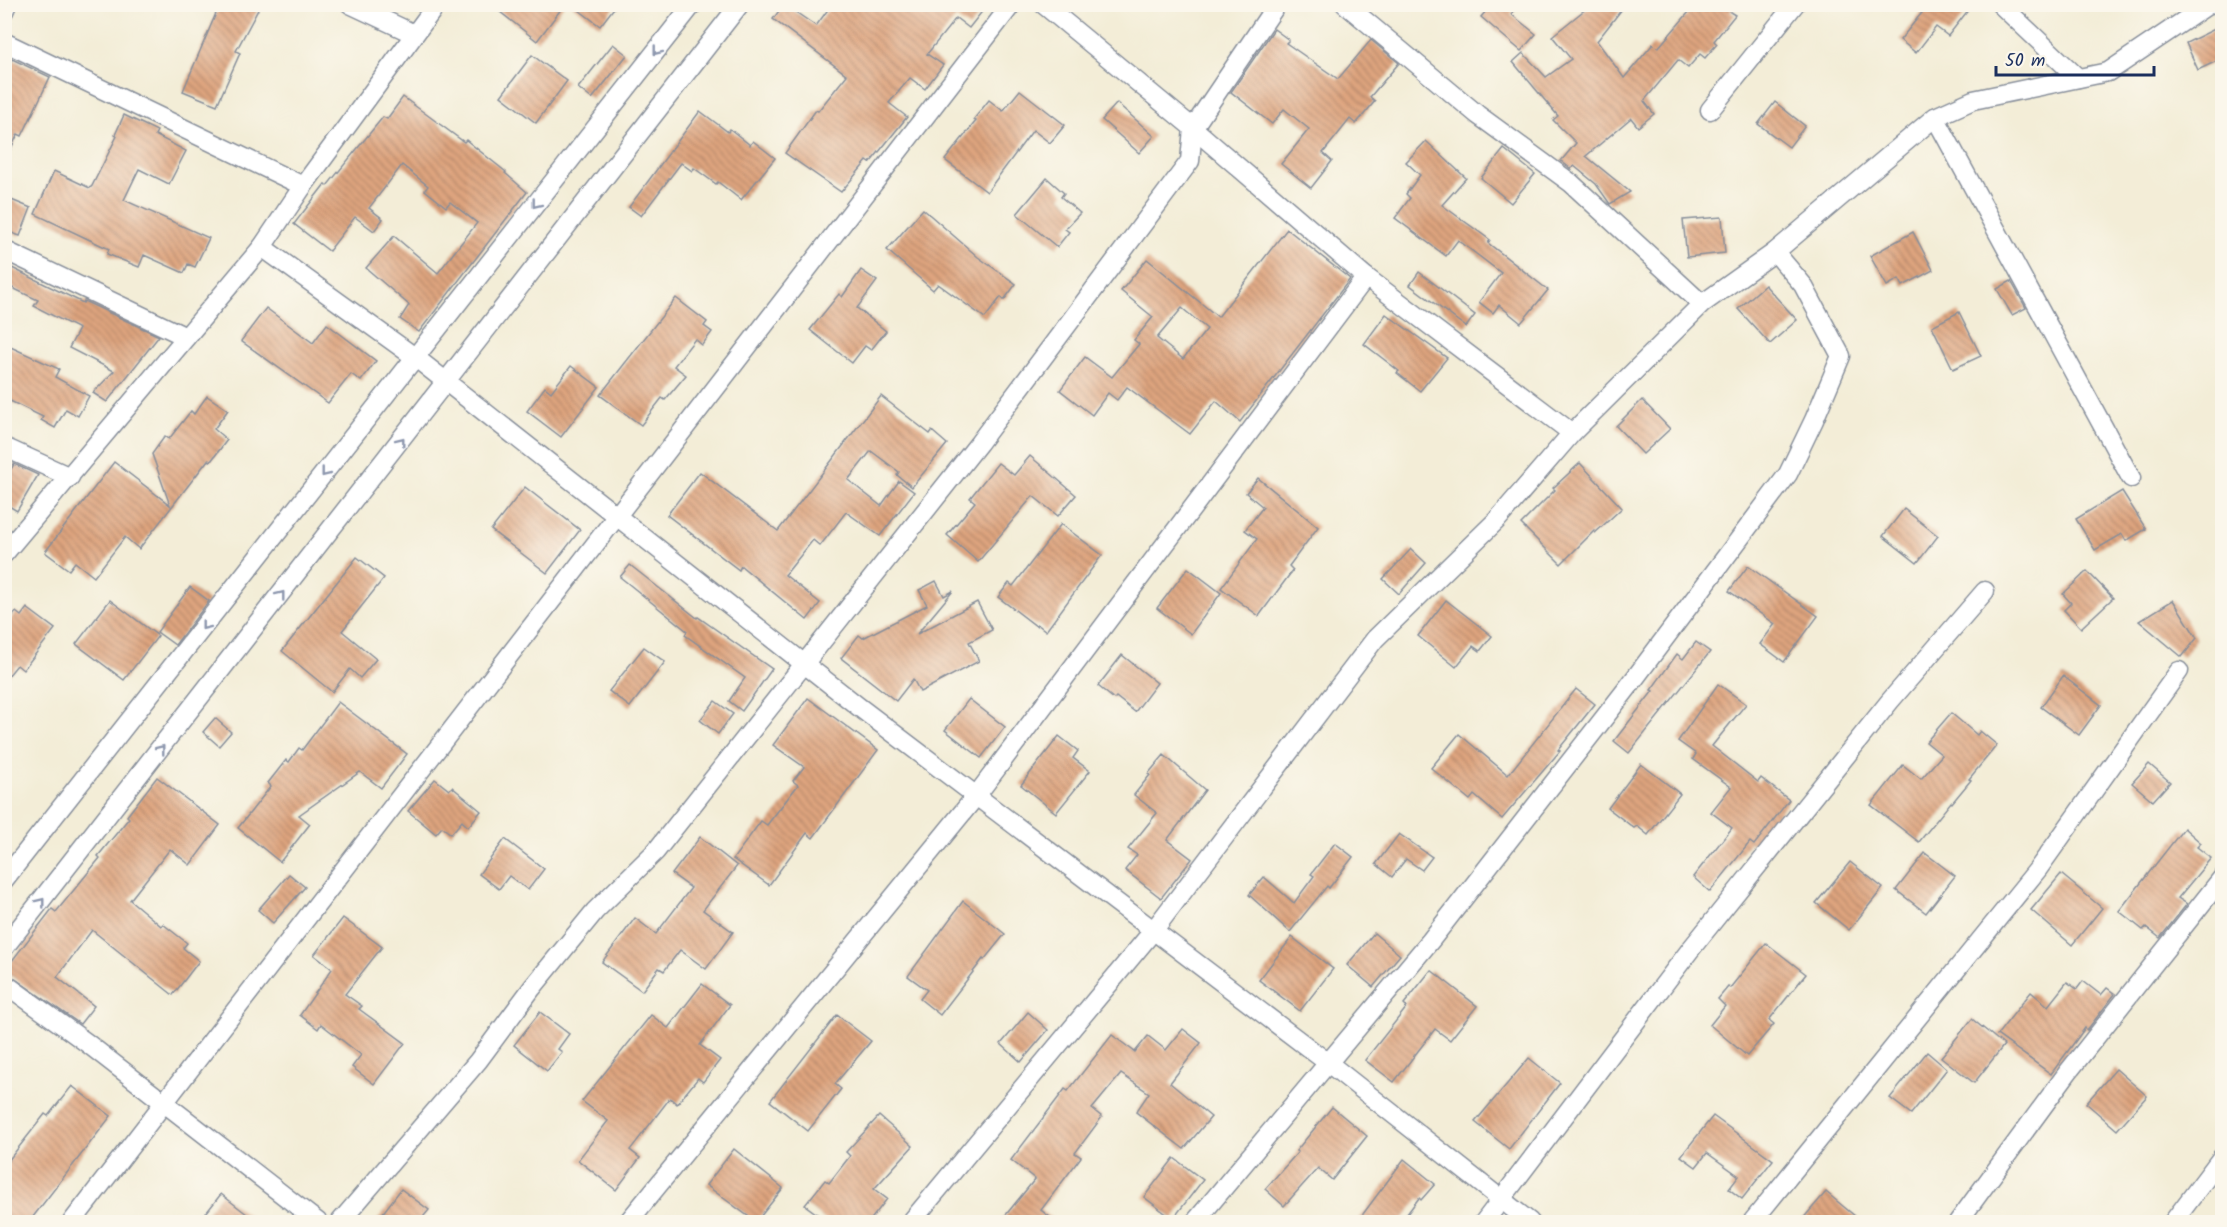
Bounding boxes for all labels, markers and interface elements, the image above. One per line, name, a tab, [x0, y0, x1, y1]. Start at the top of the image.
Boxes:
scale bar	[1996, 39, 2154, 77]
one-way arrow	[653, 44, 664, 55]
text: 50 m	[2005, 47, 2045, 76]
one-way arrow	[533, 197, 544, 208]
one-way arrow	[393, 437, 404, 448]
one-way arrow	[322, 466, 333, 477]
one-way arrow	[273, 591, 284, 602]
one-way arrow	[201, 619, 212, 630]
one-way arrow	[153, 744, 164, 755]
one-way arrow	[33, 898, 44, 909]

